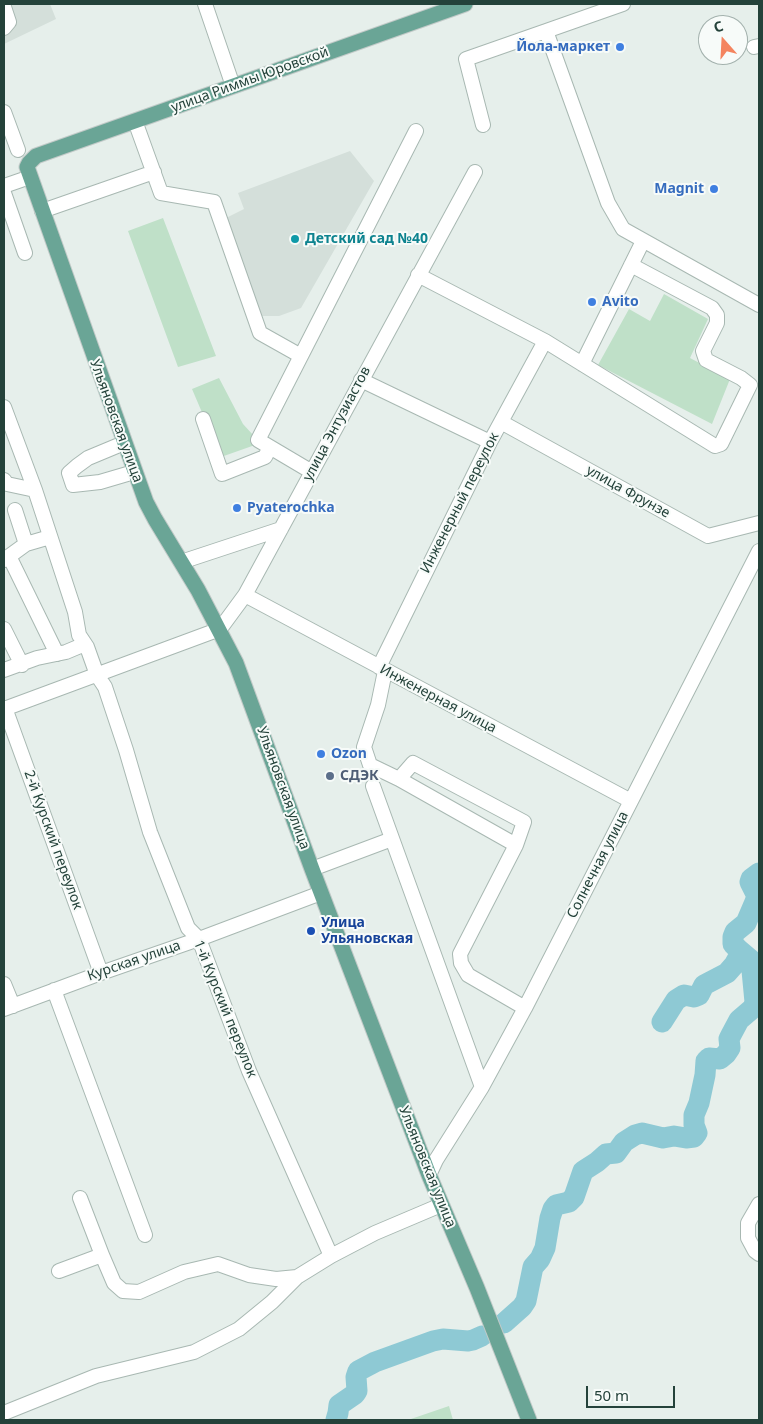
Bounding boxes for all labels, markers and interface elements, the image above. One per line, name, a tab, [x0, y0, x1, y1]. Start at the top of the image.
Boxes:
north arrow	[698, 15, 748, 65]
text: С	[711, 16, 726, 37]
place label: Йола-маркет	[516, 39, 610, 55]
marker: Йола-маркет	[614, 41, 626, 53]
street label: улица Риммы Юровской	[169, 44, 331, 116]
place label: Magnit	[654, 181, 704, 197]
marker: Magnit	[708, 183, 720, 195]
place label: Детский сад №40	[305, 231, 428, 247]
marker: Детский сад №40	[289, 233, 301, 245]
place label: Avito	[602, 294, 639, 310]
marker: Avito	[586, 296, 598, 308]
street label: Ульяновская улица	[86, 357, 146, 485]
street label: улица Энтузиастов	[300, 364, 374, 484]
street label: Инженерный переулок	[417, 430, 503, 576]
street label: улица Фрунзе	[583, 462, 673, 522]
place label: Pyaterochka	[247, 500, 335, 516]
marker: Pyaterochka	[231, 502, 243, 514]
street label: Инженерная улица	[377, 661, 499, 737]
street label: Ульяновская улица	[253, 724, 313, 852]
place label: Ozon	[331, 746, 367, 762]
marker: Ozon	[315, 748, 327, 760]
street label: 2-й Курский переулок	[20, 768, 86, 912]
place label: СДЭК	[340, 768, 379, 784]
marker: СДЭК	[324, 770, 336, 782]
street label: Солнечная улица	[564, 809, 632, 921]
place label: Улица Ульяновская	[321, 915, 413, 948]
marker: Улица Ульяновская	[305, 925, 317, 937]
street label: Курская улица	[85, 937, 183, 985]
street label: 1-й Курский переулок	[190, 938, 260, 1080]
street label: Ульяновская улица	[395, 1104, 459, 1230]
scale bar	[588, 1376, 677, 1408]
text: 50 m	[594, 1385, 629, 1405]

